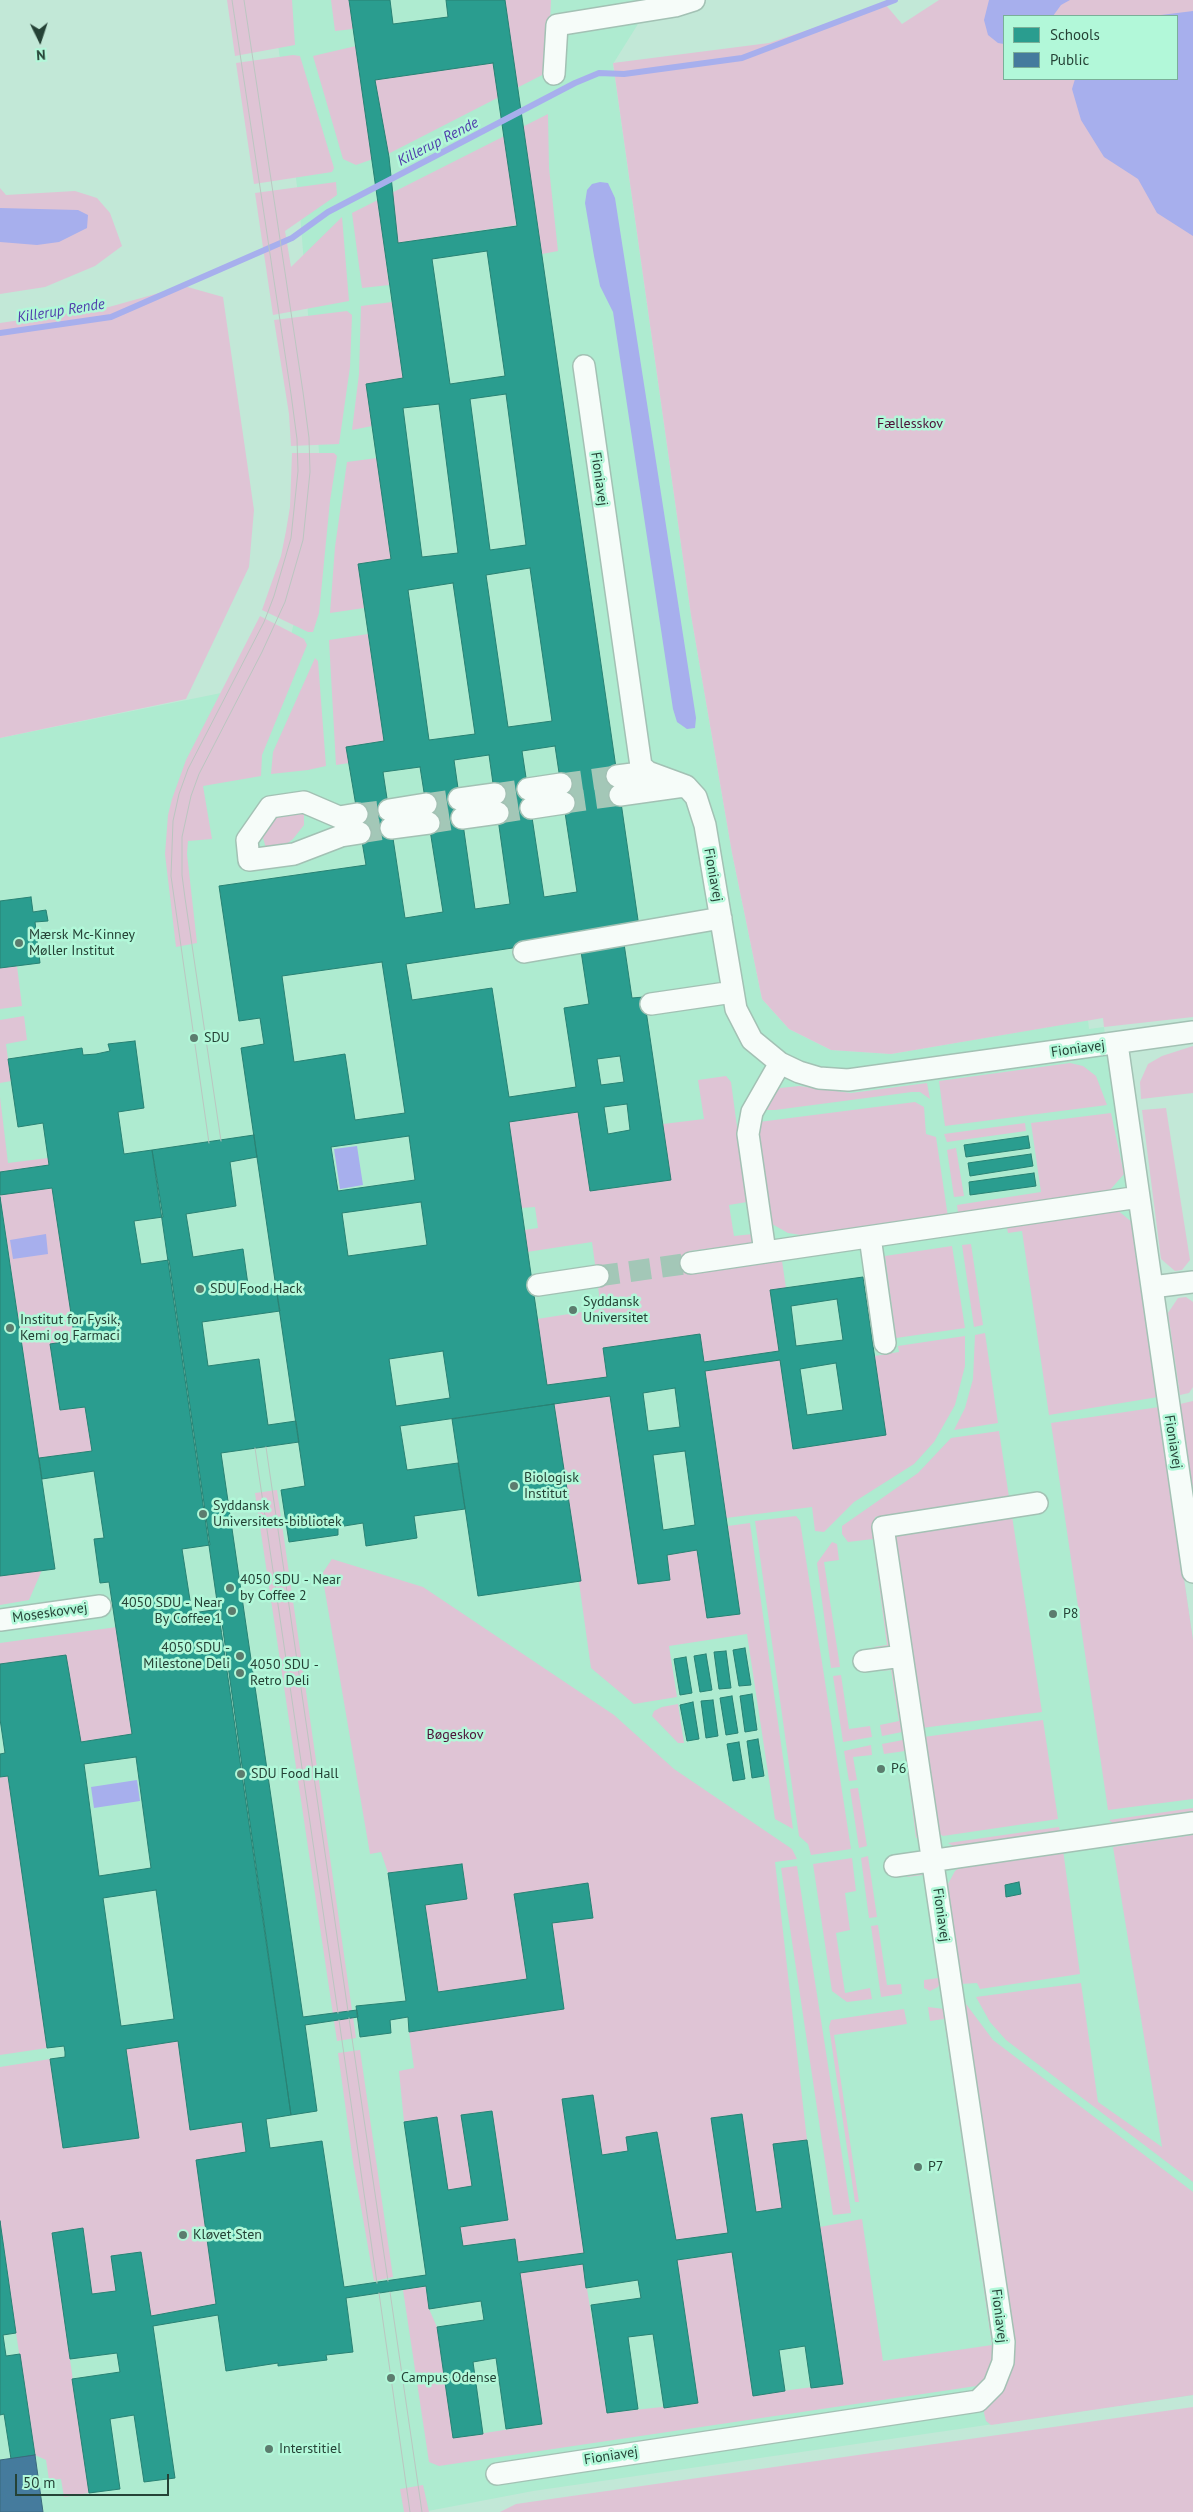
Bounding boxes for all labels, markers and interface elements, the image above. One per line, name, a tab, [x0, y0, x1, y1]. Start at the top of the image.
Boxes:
north arrow	[15, 15, 65, 65]
legend	[1003, 15, 1178, 80]
text: Schools	[1050, 25, 1100, 44]
text: N	[36, 46, 46, 64]
text: Public	[1050, 50, 1089, 69]
water label: Killerup Rende	[394, 114, 482, 170]
water label: Killerup Rende	[16, 295, 106, 327]
park label: Fællesskov	[877, 416, 943, 432]
street label: Fioniavej	[587, 451, 611, 507]
street label: Fioniavej	[700, 847, 726, 903]
place label: Mærsk Mc-Kinney Møller Institut	[29, 927, 135, 960]
marker: Mærsk Mc-Kinney Møller Institut	[13, 937, 25, 949]
place label: SDU	[204, 1030, 230, 1046]
marker: SDU	[188, 1032, 200, 1044]
street label: Fioniavej	[1050, 1037, 1106, 1061]
place label: SDU Food Hack	[210, 1281, 302, 1297]
marker: SDU Food Hack	[194, 1283, 206, 1295]
place label: Syddansk Universitet	[583, 1294, 648, 1326]
marker: Syddansk Universitet	[567, 1304, 579, 1316]
place label: Institut for Fysik, Kemi og Farmaci	[20, 1312, 120, 1344]
marker: Institut for Fysik, Kemi og Farmaci	[4, 1322, 16, 1334]
street label: Fioniavej	[1160, 1414, 1186, 1470]
place label: Biologisk Institut	[524, 1470, 579, 1502]
marker: Biologisk Institut	[508, 1480, 520, 1492]
place label: Syddansk Universitets-bibliotek	[213, 1498, 342, 1530]
marker: Syddansk Universitets-bibliotek	[197, 1508, 209, 1520]
place label: 4050 SDU - Near by Coffee 2	[240, 1572, 341, 1604]
marker: 4050 SDU - Near by Coffee 2	[224, 1582, 236, 1594]
place label: 4050 SDU - Near By Coffee 1	[121, 1595, 222, 1628]
street label: Moseskovvej	[11, 1599, 89, 1627]
marker: 4050 SDU - Near By Coffee 1	[226, 1605, 238, 1617]
place label: P8	[1063, 1606, 1078, 1622]
marker: P8	[1047, 1608, 1059, 1620]
place label: 4050 SDU - Milestone Deli	[143, 1640, 230, 1672]
marker: 4050 SDU - Milestone Deli	[234, 1650, 246, 1662]
place label: 4050 SDU - Retro Deli	[250, 1657, 319, 1690]
marker: 4050 SDU - Retro Deli	[234, 1667, 246, 1679]
park label: Bøgeskov	[427, 1727, 483, 1743]
place label: P6	[891, 1761, 906, 1777]
marker: P6	[875, 1763, 887, 1775]
place label: SDU Food Hall	[251, 1766, 338, 1782]
marker: SDU Food Hall	[235, 1768, 247, 1780]
street label: Fioniavej	[929, 1887, 953, 1943]
place label: P7	[928, 2159, 943, 2175]
marker: P7	[912, 2161, 924, 2173]
place label: Kløvet Sten	[193, 2227, 262, 2243]
marker: Kløvet Sten	[177, 2229, 189, 2241]
street label: Fioniavej	[987, 2288, 1011, 2344]
place label: Campus Odense	[401, 2370, 497, 2386]
marker: Campus Odense	[385, 2372, 397, 2384]
place label: Interstitiel	[279, 2441, 341, 2457]
marker: Interstitiel	[263, 2443, 275, 2455]
street label: Fioniavej	[583, 2443, 639, 2469]
scale bar	[18, 2464, 171, 2496]
text: 50 m	[23, 2473, 56, 2492]

